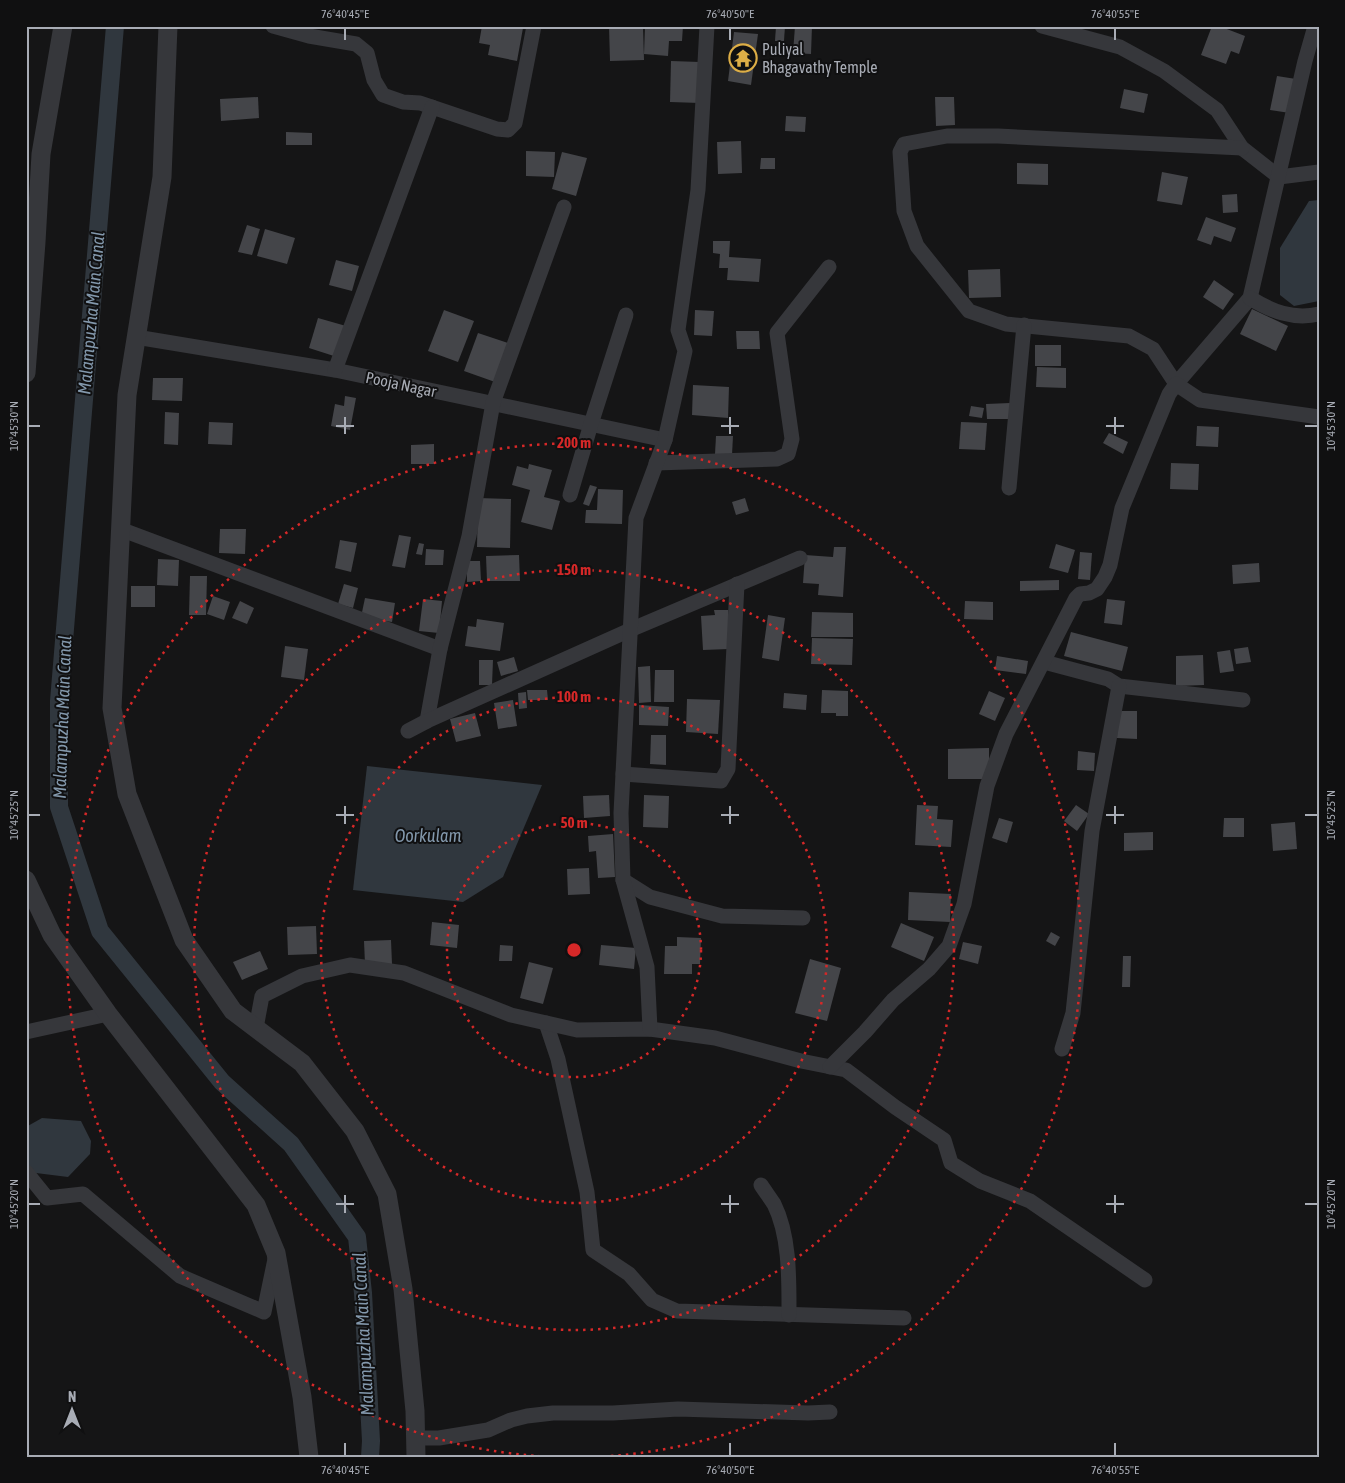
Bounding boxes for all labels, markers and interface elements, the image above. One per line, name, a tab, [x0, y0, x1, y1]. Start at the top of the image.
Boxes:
text: 76°40'45"E	[321, 7, 369, 21]
text: 76°40'50"E	[706, 7, 754, 21]
text: 76°40'55"E	[1091, 7, 1139, 21]
place label: Puliyal Bhagavathy Temple	[762, 40, 878, 77]
temple icon: Puliyal Bhagavathy Temple	[728, 43, 758, 73]
water label: Malampuzha Main Canal	[73, 231, 109, 395]
street label: Pooja Nagar	[364, 368, 438, 401]
text: 10°45'30"N	[7, 401, 21, 451]
text: 10°45'30"N	[1324, 401, 1338, 451]
text: 200 m	[557, 434, 591, 451]
text: 150 m	[557, 561, 591, 578]
water label: Malampuzha Main Canal	[49, 635, 75, 799]
text: 100 m	[557, 688, 591, 705]
text: 10°45'25"N	[7, 790, 21, 840]
text: 10°45'25"N	[1324, 790, 1338, 840]
text: 50 m	[561, 814, 588, 831]
water label: Oorkulam	[395, 825, 461, 846]
centre of rings	[565, 941, 583, 959]
text: 10°45'20"N	[7, 1179, 21, 1229]
text: 10°45'20"N	[1324, 1179, 1338, 1229]
water label: Malampuzha Main Canal	[348, 1252, 378, 1416]
north arrow	[48, 1386, 98, 1436]
text: N	[68, 1389, 76, 1405]
text: 76°40'45"E	[321, 1463, 369, 1477]
text: 76°40'50"E	[706, 1463, 754, 1477]
text: 76°40'55"E	[1091, 1463, 1139, 1477]

